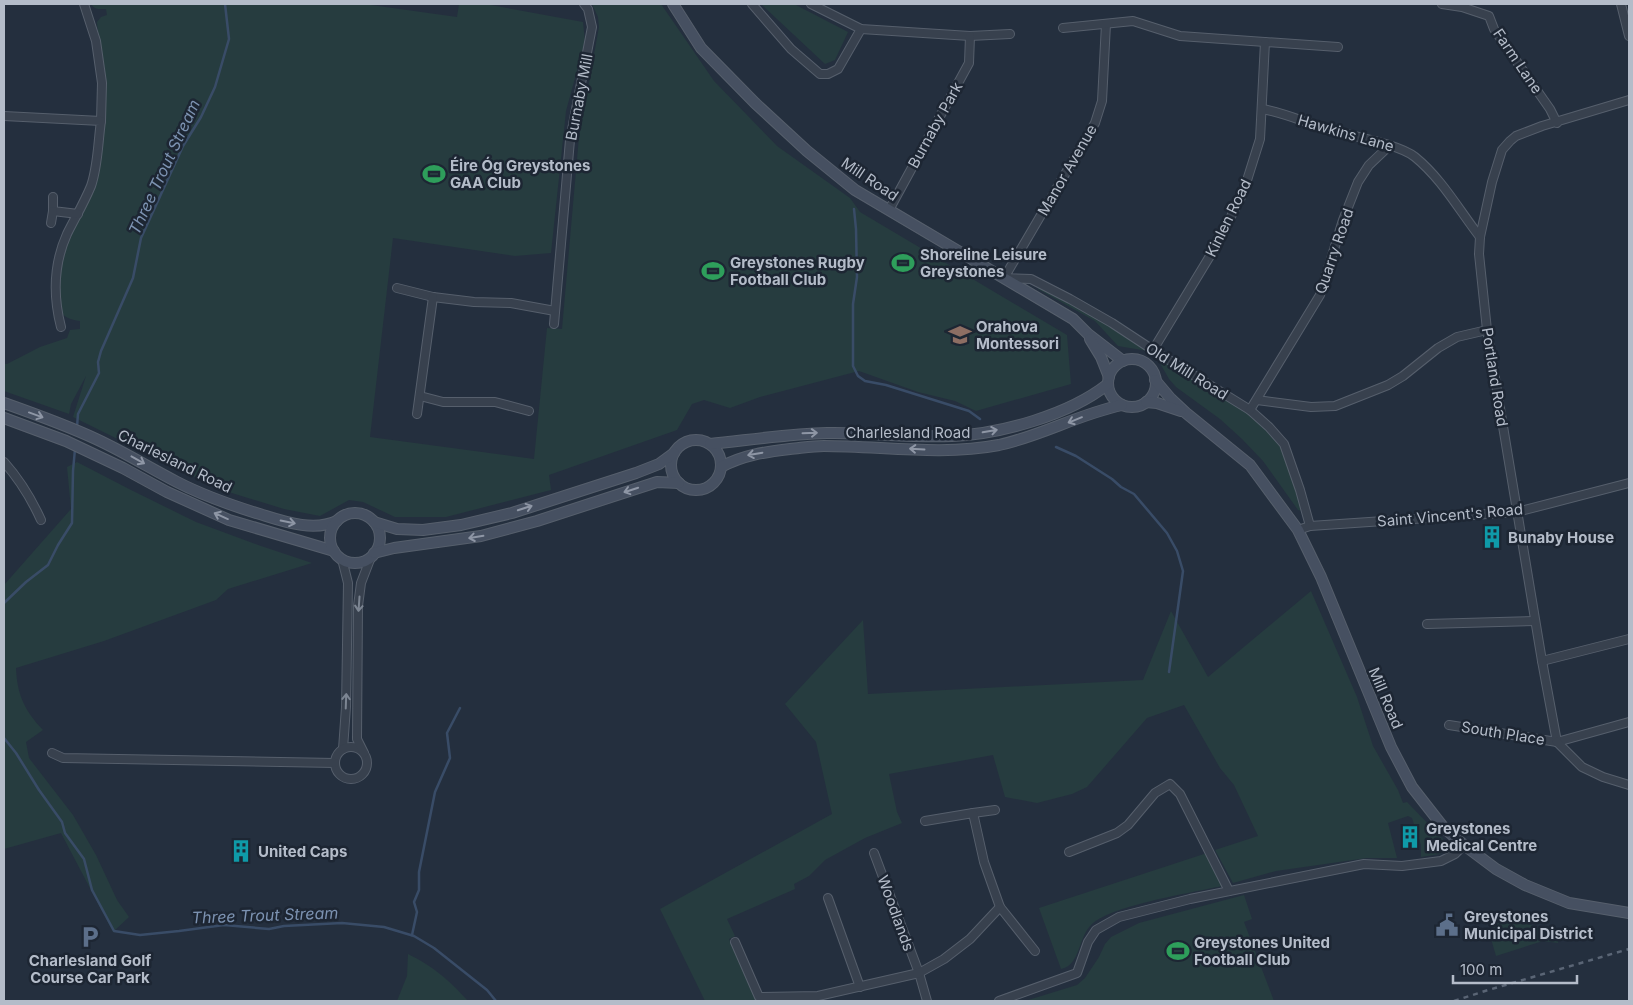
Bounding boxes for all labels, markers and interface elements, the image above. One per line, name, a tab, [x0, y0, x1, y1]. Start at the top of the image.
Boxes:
street label: Farm Lane	[1489, 25, 1547, 97]
street label: Burnaby Mill	[561, 52, 597, 142]
street label: Burnaby Park	[904, 78, 967, 171]
water label: Three Trout Stream	[124, 96, 204, 238]
street label: Hawkins Lane	[1296, 110, 1396, 156]
street label: Manor Avenue	[1033, 121, 1101, 219]
street label: Mill Road	[838, 153, 902, 205]
place label: Éire Óg Greystones GAA Club	[450, 156, 590, 192]
sports icon: Éire Óg Greystones GAA Club	[421, 161, 447, 187]
street label: Kinlen Road	[1201, 176, 1255, 260]
street label: Quarry Road	[1310, 206, 1358, 296]
place label: Shoreline Leisure Greystones	[920, 245, 1047, 281]
sports icon: Shoreline Leisure Greystones	[890, 250, 916, 276]
place label: Greystones Rugby Football Club	[730, 253, 865, 289]
sports icon: Greystones Rugby Football Club	[700, 258, 726, 284]
place label: Orahova Montessori	[976, 317, 1059, 353]
school or university icon: Orahova Montessori	[947, 322, 973, 348]
street label: Portland Road	[1478, 326, 1512, 428]
street label: Old Mill Road	[1142, 338, 1232, 404]
one-way arrow	[28, 411, 43, 420]
one-way arrow	[1068, 415, 1083, 425]
street label: Charlesland Road	[846, 423, 970, 442]
street label: Charlesland Road	[115, 425, 235, 497]
one-way arrow	[982, 426, 998, 436]
one-way arrow	[802, 429, 818, 438]
one-way arrow	[909, 445, 925, 454]
one-way arrow	[748, 449, 764, 459]
one-way arrow	[131, 455, 146, 465]
one-way arrow	[623, 486, 639, 496]
street label: Saint Vincent's Road	[1376, 499, 1524, 531]
one-way arrow	[516, 503, 532, 513]
one-way arrow	[214, 511, 229, 521]
one-way arrow	[279, 517, 295, 527]
building icon: Bunaby House	[1479, 524, 1505, 550]
place label: Bunaby House	[1508, 528, 1614, 547]
one-way arrow	[468, 532, 484, 542]
one-way arrow	[354, 596, 364, 612]
street label: Mill Road	[1365, 664, 1407, 732]
one-way arrow	[341, 693, 351, 709]
street label: South Place	[1460, 717, 1546, 749]
place label: Greystones Medical Centre	[1426, 819, 1537, 855]
building icon: Greystones Medical Centre	[1397, 824, 1423, 850]
building icon: United Caps	[228, 838, 254, 864]
place label: United Caps	[258, 842, 347, 861]
street label: Woodlands	[874, 873, 919, 954]
water label: Three Trout Stream	[191, 902, 339, 928]
place label: Greystones Municipal District	[1464, 907, 1593, 943]
public building icon: Greystones Municipal District	[1434, 912, 1460, 938]
parking icon: Charlesland Golf Course Car Park	[77, 924, 103, 950]
place label: Greystones United Football Club	[1194, 933, 1330, 969]
sports icon: Greystones United Football Club	[1165, 938, 1191, 964]
place label: Charlesland Golf Course Car Park	[29, 951, 151, 987]
scale bar	[1453, 952, 1577, 984]
text: 100 m	[1460, 960, 1502, 979]

